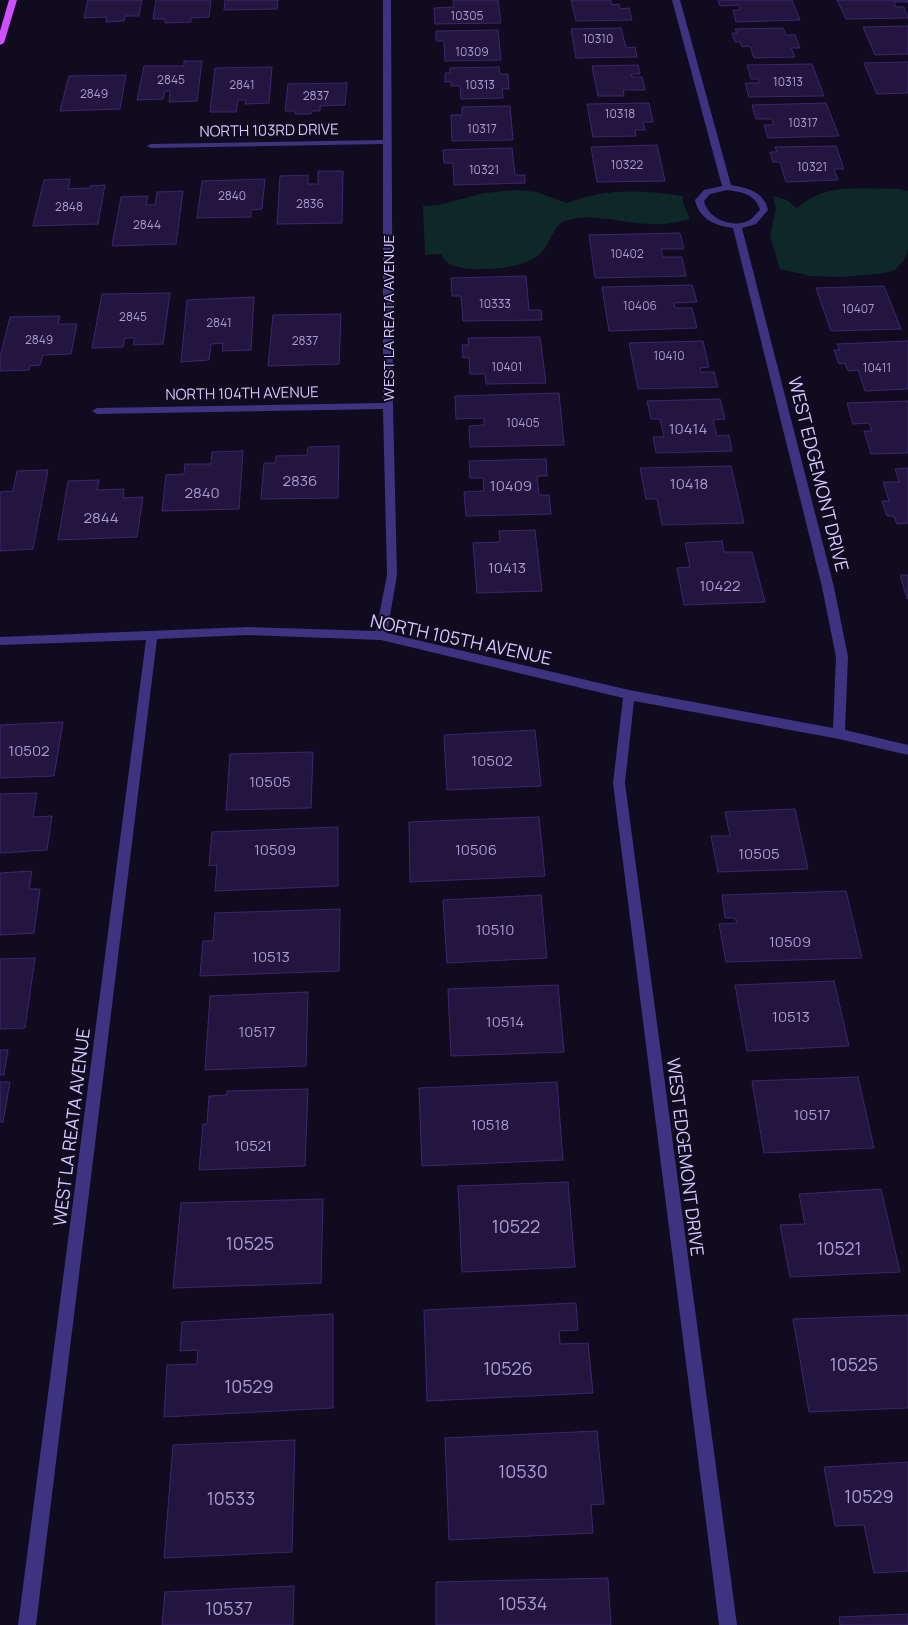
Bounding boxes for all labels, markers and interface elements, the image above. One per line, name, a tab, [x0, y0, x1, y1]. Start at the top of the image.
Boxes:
house number: 10305	[451, 7, 484, 24]
house number: 10310	[583, 30, 613, 47]
house number: 10309	[455, 43, 489, 60]
house number: 2845	[157, 71, 185, 88]
house number: 10313	[773, 73, 803, 90]
house number: 2841	[229, 76, 255, 93]
house number: 10313	[465, 76, 495, 93]
house number: 2849	[80, 85, 108, 102]
house number: 2837	[303, 87, 329, 104]
house number: 10318	[605, 105, 635, 122]
house number: 10317	[788, 114, 818, 131]
street label: NORTH 103RD DRIVE	[199, 118, 339, 142]
house number: 10317	[467, 120, 497, 137]
house number: 10322	[611, 156, 643, 173]
house number: 10321	[797, 158, 827, 175]
house number: 10321	[469, 161, 499, 178]
house number: 2840	[218, 187, 246, 204]
house number: 2836	[296, 195, 324, 212]
house number: 2848	[55, 198, 83, 215]
house number: 2844	[133, 216, 161, 233]
street label: WEST LA REATA AVENUE	[378, 235, 399, 401]
house number: 10402	[610, 245, 644, 262]
house number: 10333	[479, 295, 511, 312]
house number: 10406	[623, 297, 657, 314]
house number: 10407	[842, 300, 874, 317]
house number: 2845	[119, 308, 147, 325]
house number: 2841	[206, 314, 232, 331]
house number: 2849	[25, 331, 53, 348]
house number: 2837	[292, 332, 318, 349]
house number: 10410	[653, 347, 685, 364]
house number: 10401	[491, 358, 523, 375]
house number: 10411	[863, 359, 891, 376]
street label: WEST EDGEMONT DRIVE	[783, 374, 855, 574]
street label: NORTH 104TH AVENUE	[165, 381, 319, 405]
house number: 10405	[506, 414, 540, 431]
house number: 10414	[669, 418, 707, 439]
house number: 2836	[283, 470, 317, 491]
house number: 10418	[670, 473, 708, 494]
house number: 10409	[490, 475, 532, 496]
house number: 2840	[184, 482, 220, 503]
house number: 2844	[83, 507, 119, 528]
house number: 10413	[488, 557, 526, 578]
house number: 10422	[700, 575, 740, 596]
street label: NORTH 105TH AVENUE	[368, 608, 554, 670]
house number: 10502	[8, 740, 50, 761]
house number: 10502	[471, 750, 513, 771]
house number: 10505	[249, 771, 291, 792]
house number: 10509	[254, 839, 296, 860]
house number: 10506	[455, 839, 497, 860]
house number: 10505	[738, 843, 780, 864]
house number: 10510	[476, 919, 514, 940]
house number: 10509	[769, 931, 811, 952]
house number: 10513	[252, 946, 290, 967]
house number: 10513	[772, 1006, 810, 1027]
house number: 10514	[486, 1011, 524, 1032]
house number: 10517	[238, 1021, 276, 1042]
street label: WEST LA REATA AVENUE	[47, 1027, 95, 1227]
street label: WEST EDGEMONT DRIVE	[662, 1056, 710, 1258]
house number: 10517	[793, 1104, 831, 1125]
house number: 10518	[471, 1114, 509, 1135]
house number: 10521	[234, 1135, 272, 1156]
house number: 10522	[492, 1214, 540, 1238]
house number: 10525	[226, 1231, 274, 1255]
house number: 10521	[816, 1236, 862, 1260]
house number: 10525	[830, 1352, 878, 1376]
house number: 10526	[483, 1356, 533, 1380]
house number: 10529	[224, 1374, 274, 1398]
house number: 10530	[498, 1459, 548, 1483]
house number: 10529	[844, 1484, 894, 1508]
house number: 10533	[207, 1486, 255, 1510]
house number: 10534	[499, 1591, 547, 1615]
house number: 10537	[205, 1596, 253, 1620]

